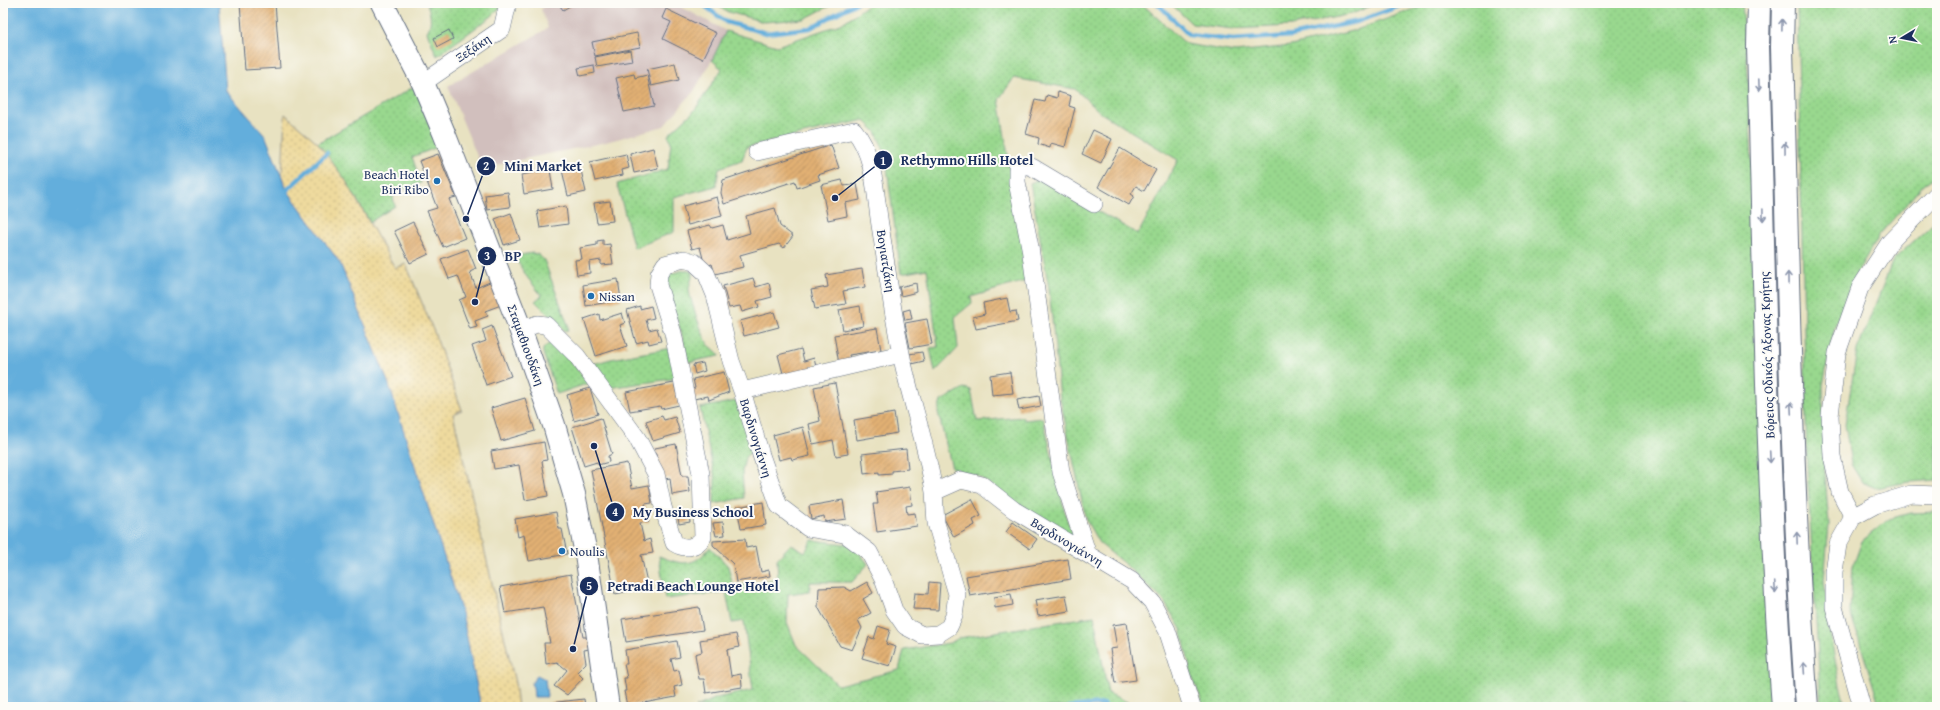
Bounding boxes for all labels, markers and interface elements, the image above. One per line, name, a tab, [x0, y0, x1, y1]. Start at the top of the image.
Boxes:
north arrow	[1882, 18, 1922, 58]
one-way arrow	[1779, 19, 1786, 32]
street label: Ξεξάκη	[452, 29, 494, 67]
text: N	[1884, 34, 1901, 45]
one-way arrow	[1755, 78, 1763, 91]
one-way arrow	[1781, 142, 1788, 155]
callout: Rethymno Hills Hotel	[873, 147, 1042, 173]
text: Rethymno Hills Hotel	[901, 150, 1034, 170]
text: 1	[880, 152, 886, 169]
callout: Mini Market	[476, 153, 590, 179]
text: Mini Market	[504, 156, 582, 176]
text: 2	[483, 157, 489, 174]
place label: Beach Hotel Biri Ribo	[364, 165, 429, 199]
marker: Beach Hotel Biri Ribo	[432, 176, 442, 186]
one-way arrow	[1759, 208, 1767, 221]
street label: Βογιατζάκη	[872, 228, 900, 294]
callout: BP	[477, 243, 529, 269]
text: BP	[505, 246, 521, 266]
text: 3	[484, 247, 490, 264]
street label: Βόρειος Οδικός Άξονας Κρήτης	[1755, 271, 1779, 439]
one-way arrow	[1784, 272, 1792, 285]
place label: Nissan	[599, 287, 636, 306]
marker: Nissan	[586, 291, 596, 301]
street label: Σταμαθιουδάκη	[503, 302, 549, 388]
street label: Βαρδινογιάννη	[735, 396, 777, 480]
one-way arrow	[1788, 402, 1795, 415]
one-way arrow	[1766, 450, 1773, 463]
callout: My Business School	[605, 499, 762, 525]
text: My Business School	[633, 502, 754, 522]
text: 4	[612, 503, 618, 520]
street label: Βαρδινογιάννη	[1027, 513, 1107, 571]
one-way arrow	[1793, 532, 1801, 545]
place label: Noulis	[570, 542, 605, 561]
marker: Noulis	[557, 546, 567, 556]
callout: Petradi Beach Lounge Hotel	[579, 573, 786, 599]
text: Petradi Beach Lounge Hotel	[607, 576, 779, 596]
text: 5	[586, 577, 592, 594]
one-way arrow	[1772, 580, 1779, 593]
one-way arrow	[1801, 662, 1808, 675]

